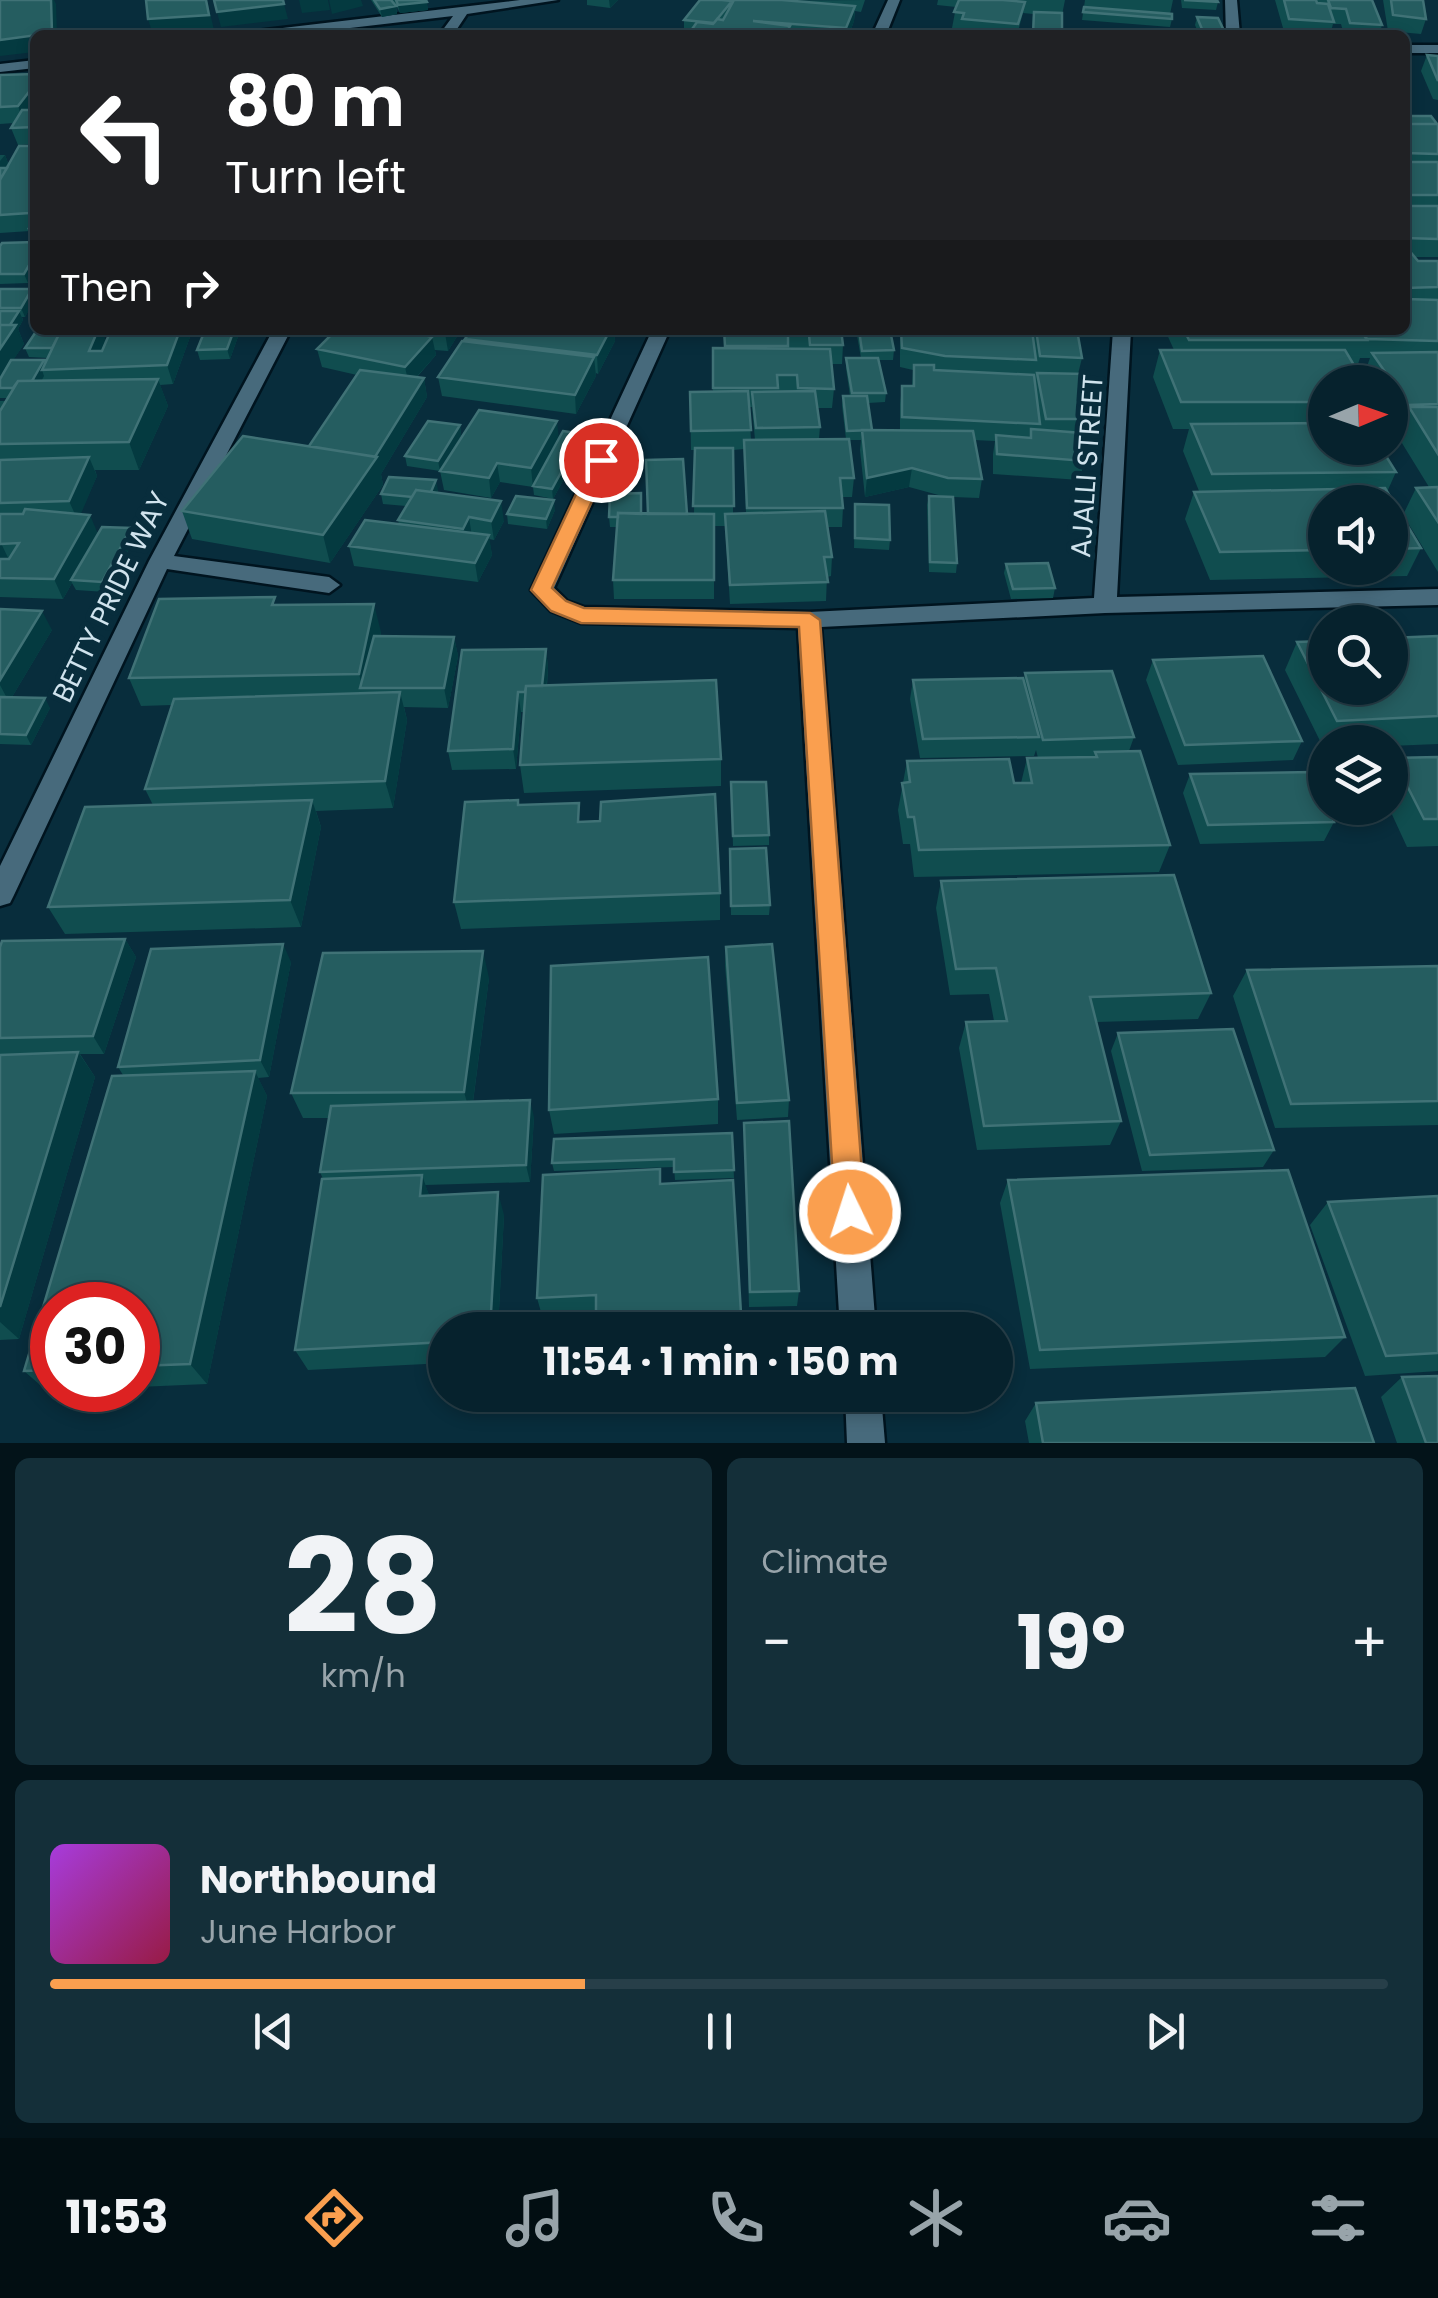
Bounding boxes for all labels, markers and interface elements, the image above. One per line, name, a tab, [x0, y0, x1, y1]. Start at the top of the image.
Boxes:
text: 80 m	[225, 52, 405, 151]
icon: left	[60, 70, 190, 200]
text: Turn left	[225, 146, 406, 209]
icon: right	[173, 260, 228, 315]
text: Then	[60, 261, 153, 314]
north arrow	[1308, 365, 1408, 465]
map controls	[1308, 365, 1408, 825]
street label: AJALLI STREET	[1061, 373, 1113, 559]
pin	[559, 418, 644, 503]
icon: arrive	[574, 433, 629, 488]
street label: BETTY PRIDE WAY	[43, 485, 179, 709]
button: sound	[1308, 485, 1408, 585]
button: search	[1308, 605, 1408, 705]
button: layers	[1308, 725, 1408, 825]
position arrow	[798, 1160, 902, 1264]
speed limit sign: 30	[30, 1282, 160, 1412]
text: 11:54 · 1 min · 150 m	[542, 1335, 899, 1388]
text: 28	[284, 1495, 442, 1678]
text: Climate	[762, 1539, 888, 1584]
text: 19°	[1017, 1590, 1126, 1695]
text: −	[762, 1604, 792, 1681]
text: +	[1350, 1604, 1388, 1681]
text: km/h	[321, 1653, 406, 1698]
text: Northbound	[200, 1853, 437, 1906]
text: June Harbor	[200, 1909, 396, 1954]
icon: previous	[246, 2004, 301, 2059]
icon: pause	[692, 2004, 747, 2059]
icon: next	[1138, 2004, 1193, 2059]
icon: directions	[299, 2183, 369, 2253]
icon: music	[500, 2183, 570, 2253]
icon: phone	[701, 2183, 771, 2253]
icon: climate	[901, 2183, 971, 2253]
icon: car	[1102, 2183, 1172, 2253]
icon: filters	[1303, 2183, 1373, 2253]
text: 11:53	[65, 2186, 168, 2249]

